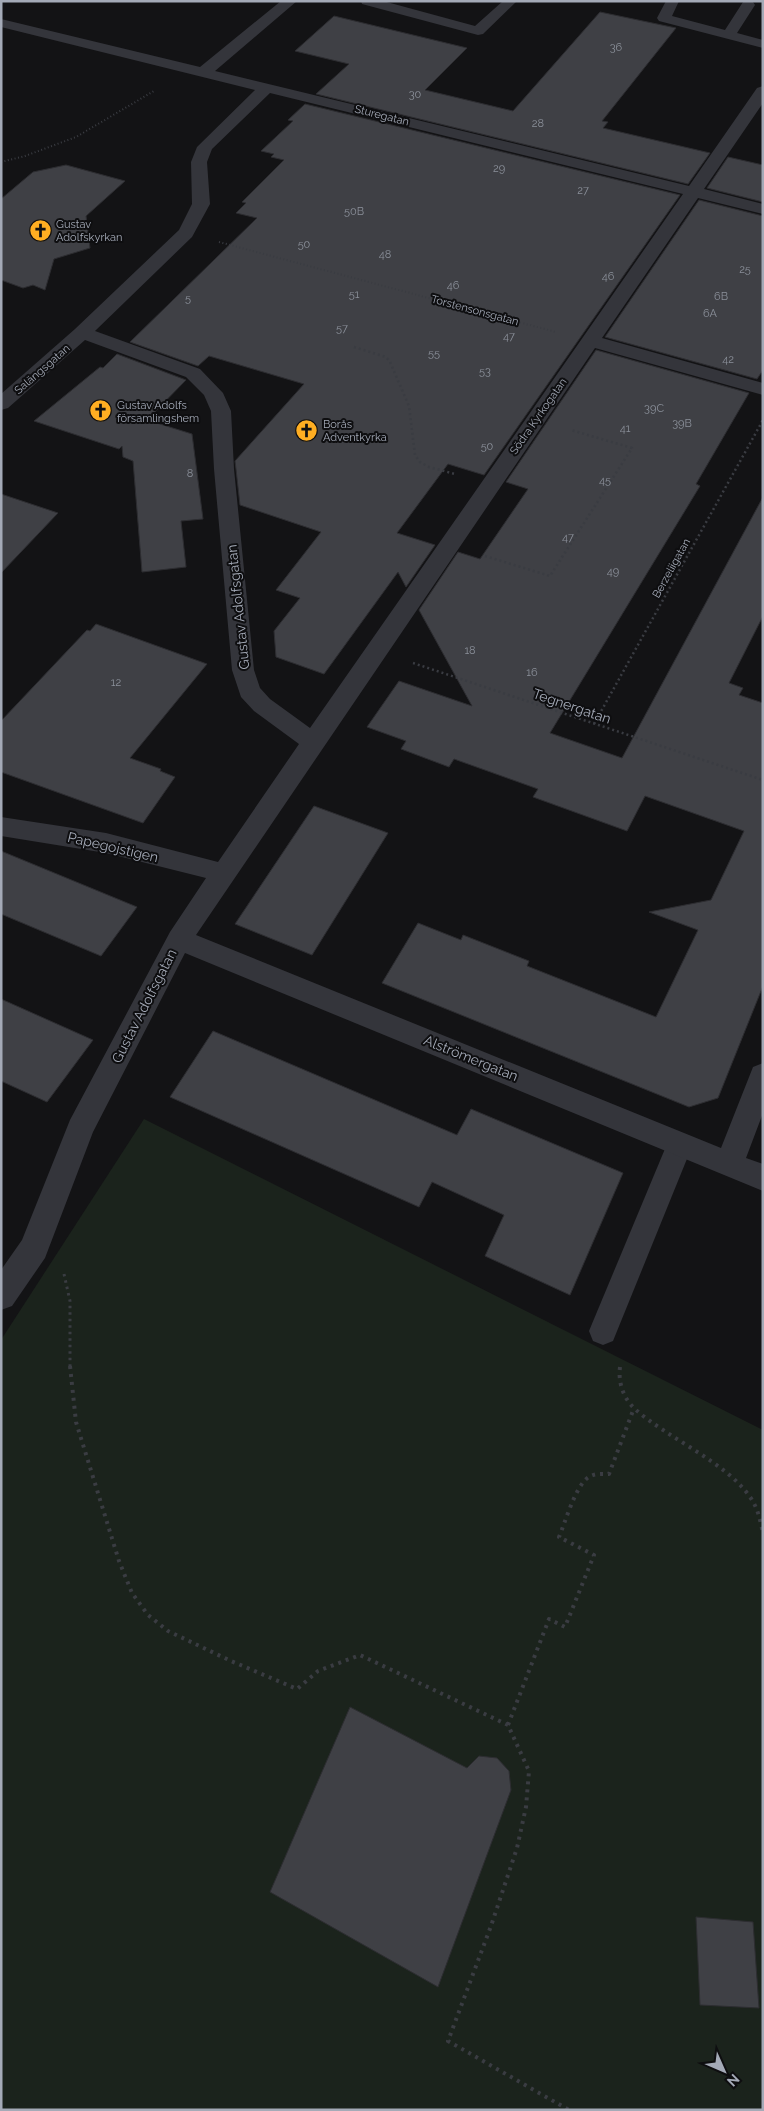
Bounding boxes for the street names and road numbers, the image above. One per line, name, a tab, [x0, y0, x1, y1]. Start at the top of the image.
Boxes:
street label: Sturegatan	[353, 102, 411, 129]
street label: Torstensonsgatan	[430, 293, 520, 328]
street label: Salängsgatan	[12, 342, 73, 397]
street label: Södra Kyrkogatan	[507, 376, 570, 457]
street label: Berzeliigatan	[650, 536, 693, 600]
street label: Gustav Adolfsgatan	[223, 544, 253, 670]
street label: Tegnergatan	[531, 685, 613, 727]
street label: Papegojstigen	[66, 829, 160, 865]
street label: Gustav Adolfsgatan	[108, 946, 180, 1066]
street label: Alströmergatan	[422, 1032, 520, 1084]

